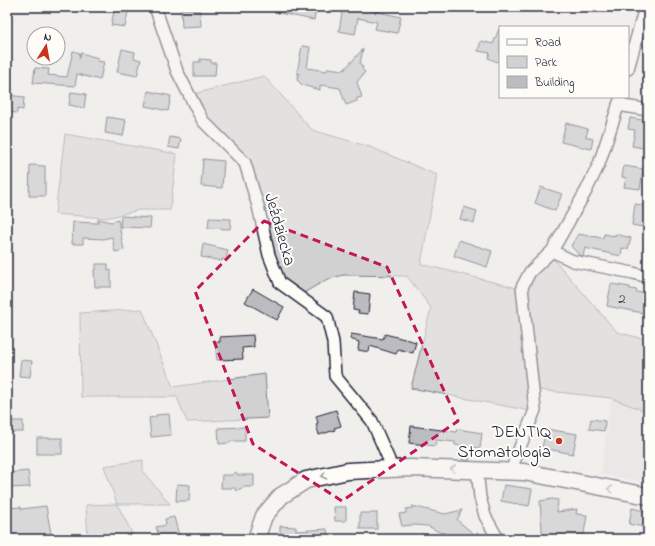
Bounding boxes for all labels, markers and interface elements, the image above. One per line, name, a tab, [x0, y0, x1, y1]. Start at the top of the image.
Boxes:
north arrow	[26, 26, 66, 66]
legend	[499, 26, 629, 98]
text: N	[43, 29, 53, 46]
text: Road	[535, 34, 561, 52]
text: Park	[535, 54, 557, 72]
text: Building	[534, 74, 574, 93]
street label: Jeździecka	[257, 190, 302, 269]
house number: 2	[618, 288, 626, 310]
place label: DENTIQ Stomatologia	[458, 420, 552, 467]
marker: DENTIQ Stomatologia	[554, 436, 564, 446]
one-way arrow	[450, 465, 456, 473]
one-way arrow	[321, 472, 327, 480]
one-way arrow	[607, 485, 613, 493]

